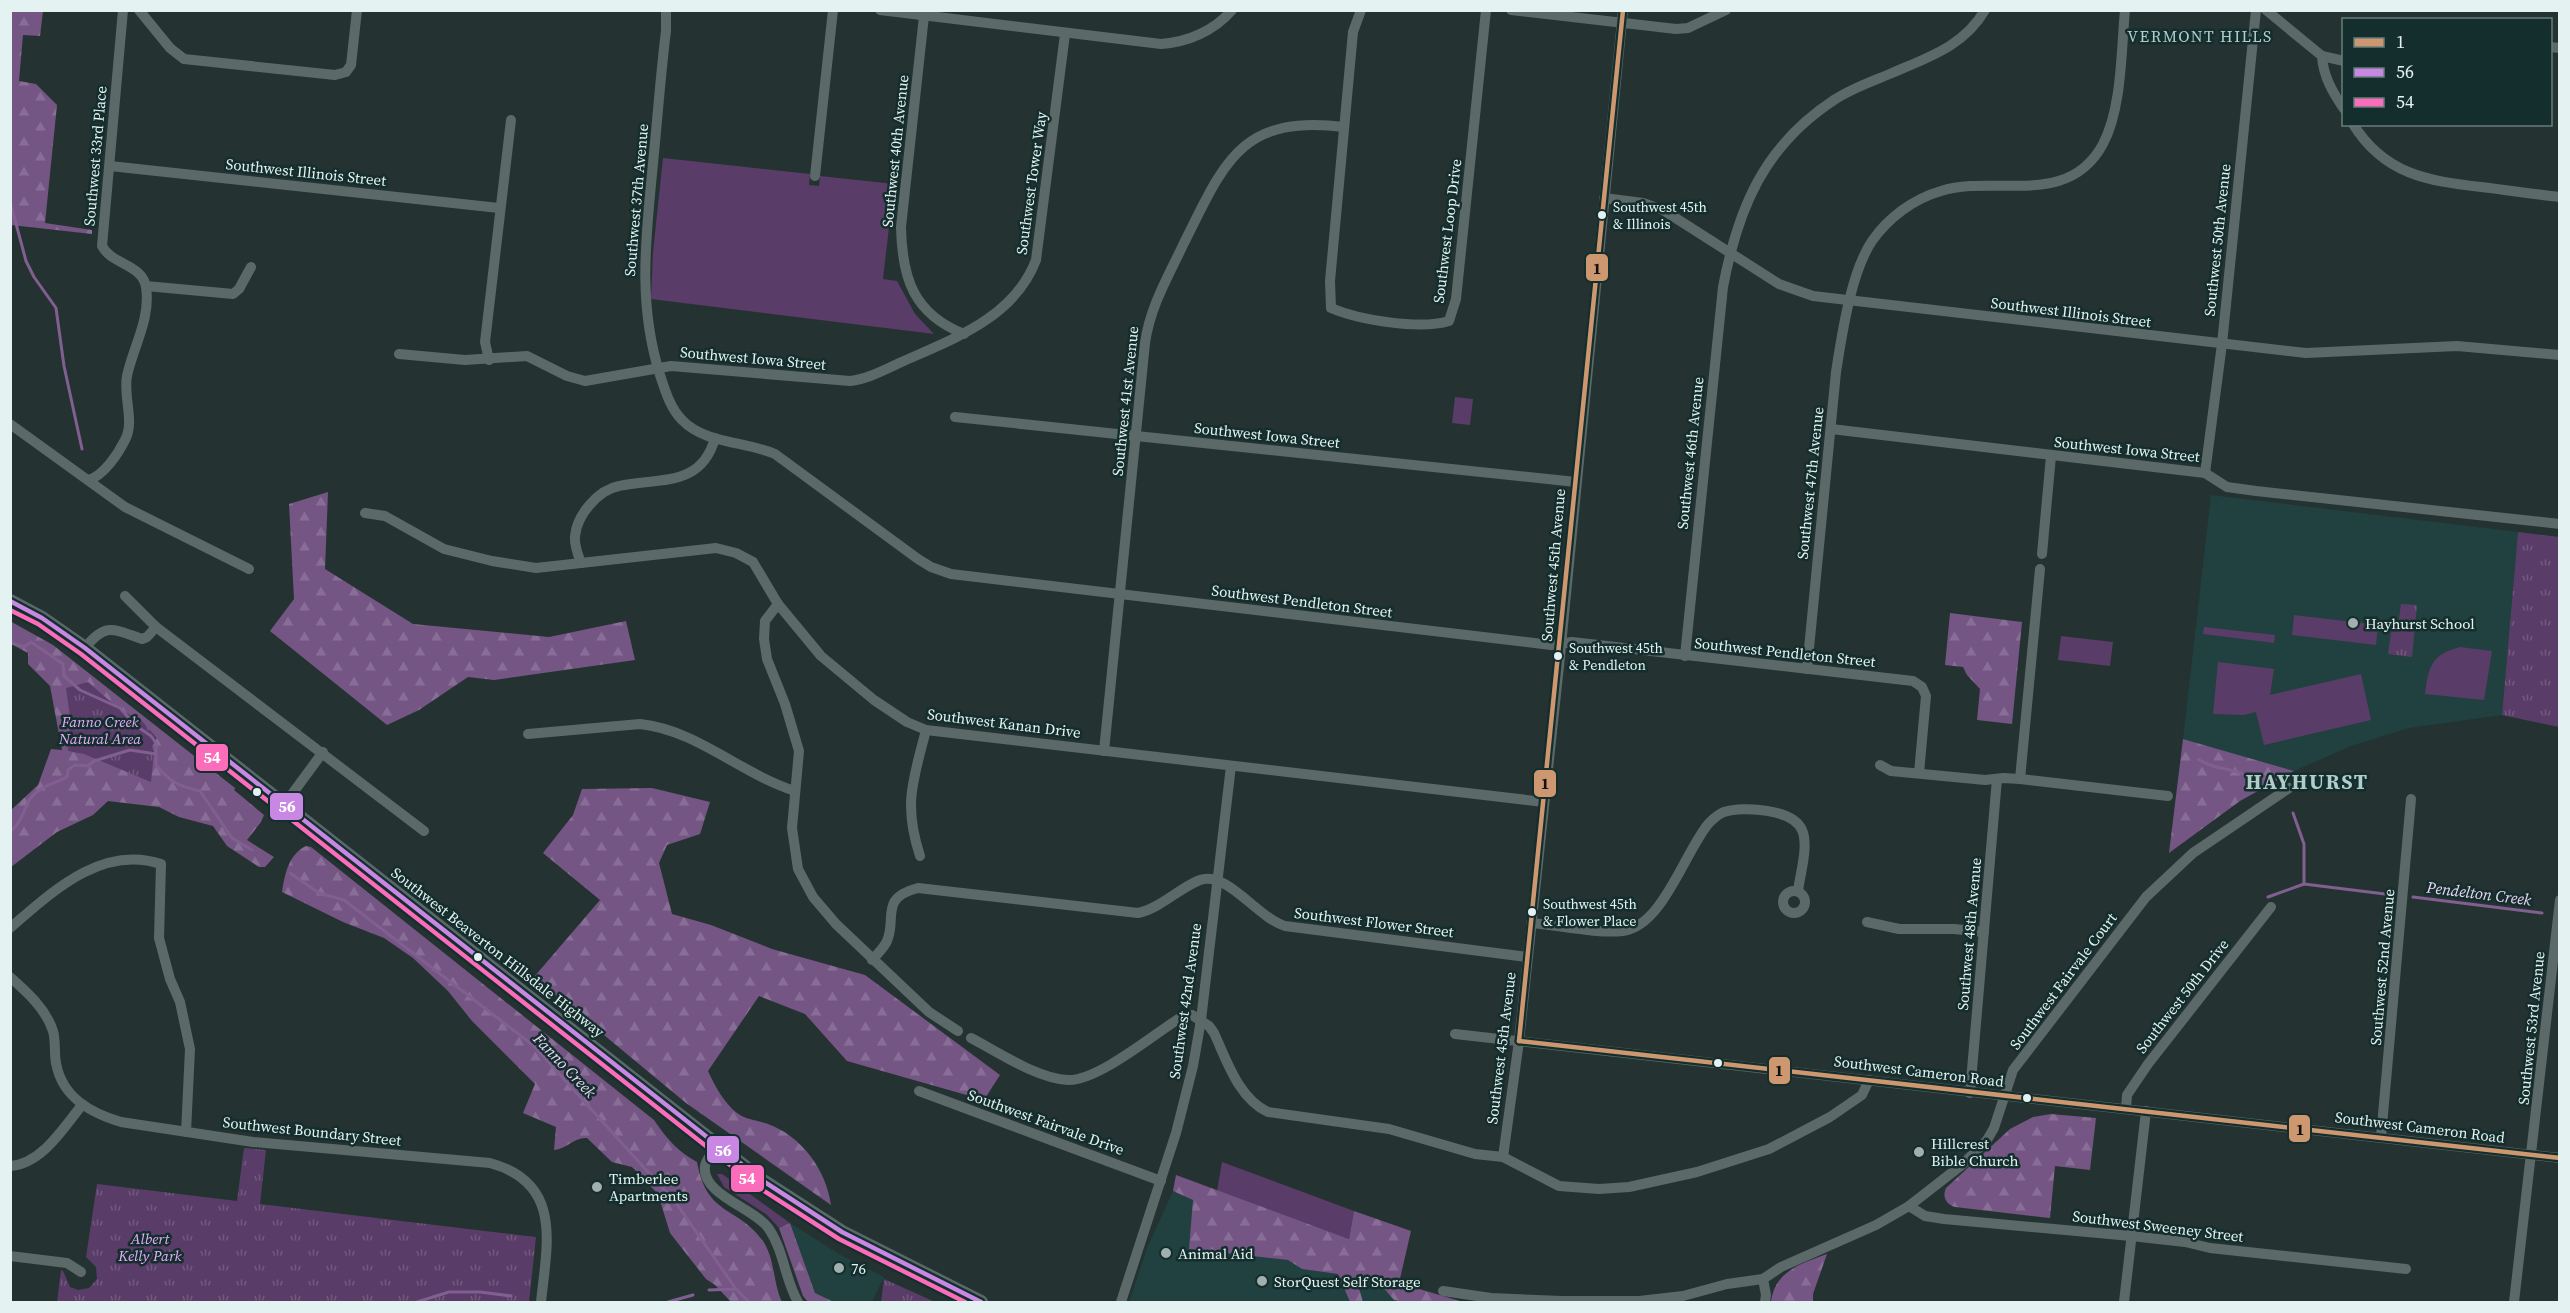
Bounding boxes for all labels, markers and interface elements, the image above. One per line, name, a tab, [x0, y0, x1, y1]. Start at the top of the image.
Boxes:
legend	[2342, 18, 2552, 126]
district label: VERMONT HILLS	[2127, 25, 2273, 47]
text: 1	[2396, 29, 2405, 54]
text: 56	[2396, 59, 2414, 84]
street label: Southwest 40th Avenue	[877, 73, 913, 228]
street label: Southwest 33rd Place	[78, 85, 112, 227]
text: 54	[2396, 89, 2414, 114]
street label: Southwest Tower Way	[1011, 110, 1051, 256]
street label: Southwest 37th Avenue	[619, 122, 653, 277]
street label: Southwest Illinois Street	[225, 153, 387, 191]
street label: Southwest Loop Drive	[1428, 157, 1466, 304]
street label: Southwest 50th Avenue	[2199, 162, 2235, 317]
place label: Southwest 45th & Illinois	[1613, 197, 1707, 234]
marker: Southwest 45th & Illinois	[1596, 209, 1608, 221]
line badge: 1	[1585, 253, 1609, 282]
text: 1	[1593, 257, 1601, 279]
street label: Southwest Illinois Street	[1990, 292, 2152, 332]
street label: Southwest 41st Avenue	[1107, 325, 1143, 477]
street label: Southwest Iowa Street	[679, 341, 827, 375]
street label: Southwest 46th Avenue	[1672, 375, 1708, 530]
street label: Southwest 47th Avenue	[1792, 405, 1828, 560]
street label: Southwest Iowa Street	[1193, 417, 1341, 453]
street label: Southwest Iowa Street	[2053, 431, 2201, 467]
street label: Southwest 45th Avenue	[1536, 487, 1570, 642]
street label: Southwest Pendleton Street	[1210, 579, 1394, 623]
place label: Hayhurst School	[2365, 613, 2475, 634]
marker: Hayhurst School	[2346, 616, 2360, 630]
street label: Southwest Pendleton Street	[1693, 632, 1877, 672]
place label: Southwest 45th & Pendleton	[1569, 638, 1663, 675]
marker: Southwest 45th & Pendleton	[1552, 650, 1564, 662]
street label: Southwest Kanan Drive	[926, 703, 1082, 743]
park label: Fanno Creek Natural Area	[58, 711, 141, 749]
line badge: 54	[195, 743, 229, 772]
text: 54	[203, 746, 221, 768]
district label: HAYHURST	[2245, 767, 2369, 796]
line badge: 1	[1533, 769, 1557, 798]
text: 1	[1541, 772, 1549, 794]
unlabelled marker	[251, 786, 263, 798]
line badge: 56	[269, 792, 304, 821]
text: 56	[278, 795, 296, 817]
street label: Southwest 48th Avenue	[1952, 856, 1986, 1011]
street label: Southwest Beaverton Hillsdale Highway	[387, 862, 609, 1042]
water label: Pendelton Creek	[2424, 876, 2533, 910]
street label: Southwest 52nd Avenue	[2365, 888, 2399, 1046]
place label: Southwest 45th & Flower Place	[1543, 894, 1637, 931]
street label: Southwest Flower Street	[1293, 902, 1455, 942]
marker: Southwest 45th & Flower Place	[1526, 906, 1538, 918]
street label: Southwest Fairvale Court	[2004, 908, 2122, 1054]
street label: Southwest 42nd Avenue	[1164, 921, 1206, 1080]
street label: Southwest 50th Drive	[2131, 934, 2234, 1058]
street label: Southwest 53rd Avenue	[2513, 950, 2550, 1106]
unlabelled marker	[472, 951, 484, 963]
street label: Southwest 45th Avenue	[1481, 970, 1521, 1125]
water label: Fanno Creek	[528, 1027, 602, 1102]
street label: Southwest Cameron Road	[1833, 1050, 2006, 1092]
line badge: 1	[1768, 1056, 1791, 1085]
unlabelled marker	[1712, 1057, 1724, 1069]
text: 1	[1775, 1059, 1783, 1081]
street label: Southwest Fairvale Drive	[965, 1084, 1127, 1160]
unlabelled marker	[2021, 1092, 2033, 1104]
street label: Southwest Cameron Road	[2334, 1106, 2507, 1148]
street label: Southwest Boundary Street	[222, 1111, 402, 1151]
line badge: 1	[2288, 1114, 2311, 1143]
text: 1	[2296, 1118, 2304, 1140]
place label: Hillcrest Bible Church	[1931, 1133, 2019, 1171]
line badge: 56	[706, 1135, 740, 1164]
text: 56	[714, 1139, 732, 1161]
marker: Hillcrest Bible Church	[1912, 1145, 1926, 1159]
line badge: 54	[730, 1164, 765, 1193]
text: 54	[738, 1167, 756, 1189]
place label: Timberlee Apartments	[609, 1168, 688, 1206]
marker: Timberlee Apartments	[590, 1180, 604, 1194]
street label: Southwest Sweeney Street	[2071, 1205, 2245, 1247]
park label: Albert Kelly Park	[117, 1228, 183, 1266]
place label: Animal Aid	[1178, 1243, 1254, 1264]
marker: Animal Aid	[1159, 1246, 1173, 1260]
place label: 76	[851, 1258, 866, 1279]
marker: 76	[832, 1261, 846, 1275]
place label: StorQuest Self Storage	[1274, 1271, 1421, 1292]
marker: StorQuest Self Storage	[1255, 1274, 1269, 1288]

